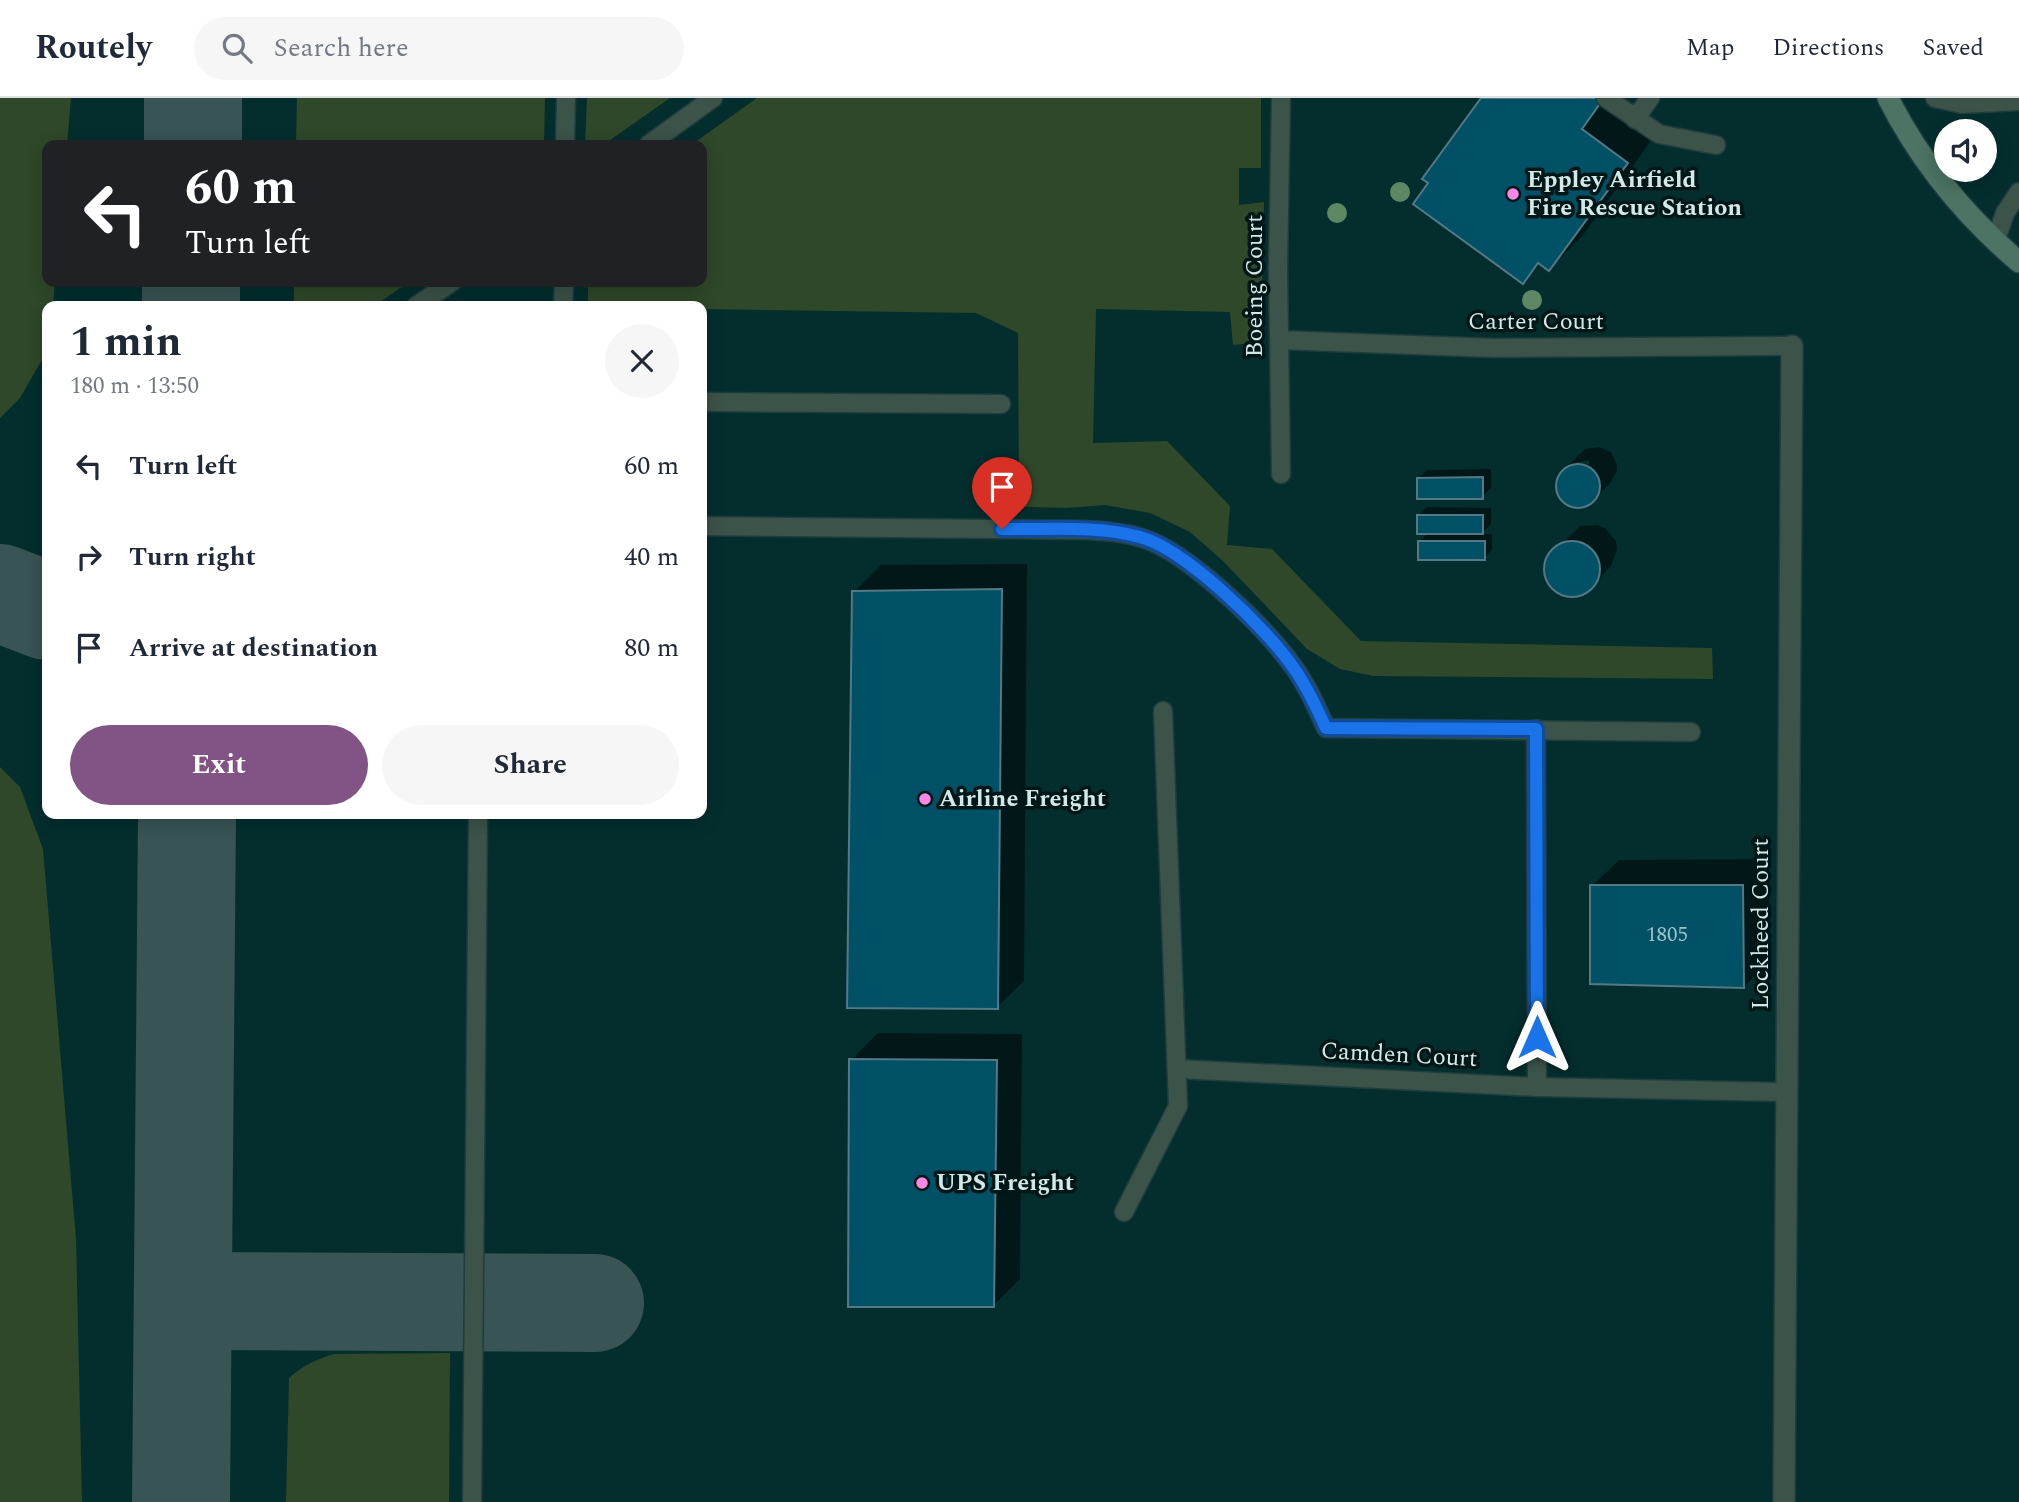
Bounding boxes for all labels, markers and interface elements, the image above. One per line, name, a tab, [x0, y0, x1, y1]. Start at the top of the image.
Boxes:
search box	[194, 17, 684, 80]
text: Routely	[35, 23, 152, 73]
text: Search here	[274, 28, 409, 68]
icon: search	[218, 29, 256, 67]
text: Map	[1686, 30, 1734, 66]
text: Directions	[1772, 30, 1884, 66]
text: Saved	[1922, 30, 1984, 66]
map controls	[1934, 119, 1997, 182]
button: sound	[1934, 119, 1997, 182]
text: 60 m	[185, 151, 296, 226]
place label: Eppley Airfield Fire Rescue Station	[1527, 162, 1742, 226]
icon: left	[70, 168, 161, 259]
marker: Eppley Airfield Fire Rescue Station	[1505, 186, 1521, 202]
street label: Boeing Court	[1237, 214, 1273, 358]
text: Turn left	[185, 219, 311, 268]
street label: Carter Court	[1468, 304, 1604, 340]
text: 1 min	[70, 311, 182, 374]
button: close	[605, 324, 679, 398]
text: 180 m · 13:50	[70, 369, 199, 404]
text: Turn left	[129, 446, 237, 486]
text: 60 m	[624, 446, 679, 486]
icon: left	[70, 447, 108, 485]
pin	[972, 457, 1032, 529]
icon: arrive	[983, 468, 1021, 506]
text: Turn right	[129, 537, 256, 577]
text: 40 m	[624, 537, 679, 577]
icon: right	[70, 538, 108, 576]
text: Arrive at destination	[129, 628, 378, 668]
text: 80 m	[624, 628, 679, 668]
icon: arrive	[70, 629, 108, 667]
button: Exit	[70, 725, 368, 805]
button: Share	[382, 725, 679, 805]
place label: Airline Freight	[939, 781, 1106, 817]
marker: Airline Freight	[917, 791, 933, 807]
street label: Lockheed Court	[1743, 838, 1779, 1010]
house number: 1805	[1646, 919, 1688, 951]
position arrow	[1500, 1000, 1574, 1074]
street label: Camden Court	[1320, 1033, 1478, 1077]
place label: UPS Freight	[936, 1165, 1074, 1201]
marker: UPS Freight	[914, 1175, 930, 1191]

